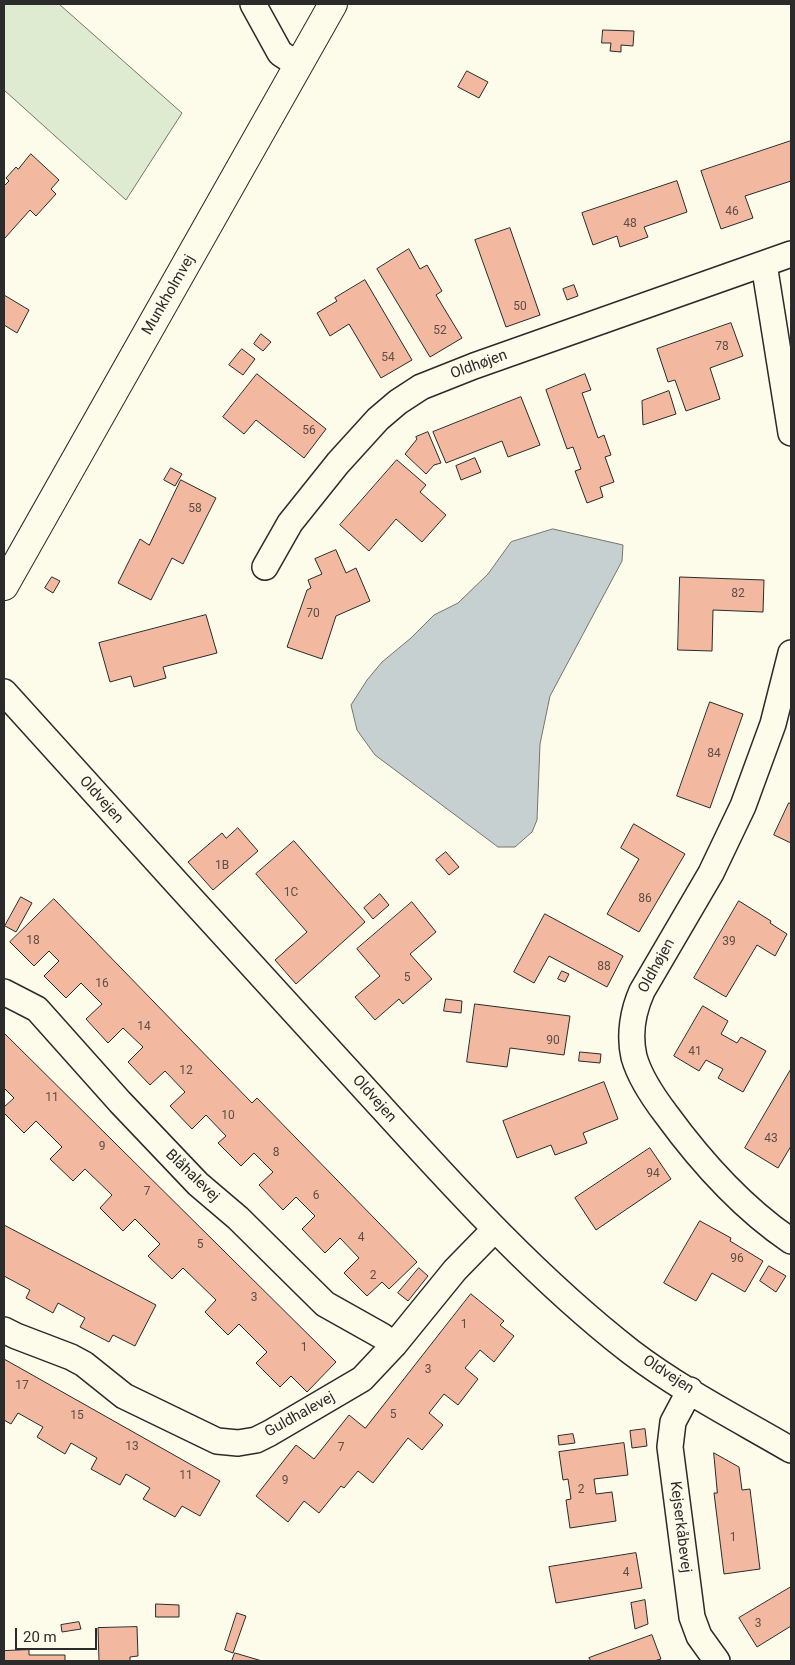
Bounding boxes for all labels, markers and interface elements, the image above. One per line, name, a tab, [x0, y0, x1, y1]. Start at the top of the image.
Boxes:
house number: 46	[725, 205, 739, 219]
house number: 48	[623, 217, 637, 231]
street label: Munkholmvej	[139, 252, 199, 338]
house number: 50	[513, 300, 527, 314]
house number: 52	[433, 324, 447, 338]
house number: 78	[715, 340, 729, 354]
street label: Oldhøjen	[448, 346, 510, 384]
house number: 54	[381, 351, 395, 365]
house number: 56	[302, 424, 316, 438]
house number: 58	[188, 502, 202, 516]
house number: 82	[731, 587, 745, 601]
house number: 70	[306, 607, 320, 621]
house number: 84	[707, 747, 721, 761]
street label: Oldvejen	[75, 773, 127, 827]
house number: 1B	[215, 859, 229, 873]
house number: 1C	[284, 886, 298, 900]
house number: 86	[638, 892, 652, 906]
house number: 18	[26, 934, 40, 948]
house number: 39	[722, 935, 736, 949]
street label: Oldhøjen	[635, 936, 679, 996]
house number: 88	[597, 960, 611, 974]
house number: 5	[404, 971, 410, 985]
house number: 16	[95, 977, 109, 991]
house number: 14	[137, 1020, 151, 1034]
house number: 90	[546, 1034, 560, 1048]
house number: 41	[688, 1045, 702, 1059]
house number: 12	[179, 1064, 193, 1078]
street label: Oldvejen	[348, 1072, 400, 1126]
house number: 11	[45, 1091, 59, 1105]
house number: 10	[221, 1109, 235, 1123]
house number: 43	[764, 1132, 778, 1146]
house number: 9	[99, 1140, 105, 1154]
street label: Blåhalevej	[161, 1146, 223, 1206]
house number: 8	[273, 1146, 279, 1160]
house number: 94	[646, 1167, 660, 1181]
house number: 7	[144, 1185, 150, 1199]
house number: 6	[313, 1189, 319, 1203]
house number: 4	[358, 1231, 364, 1245]
house number: 5	[197, 1238, 203, 1252]
house number: 96	[730, 1252, 744, 1266]
house number: 2	[370, 1269, 376, 1283]
house number: 3	[251, 1291, 257, 1305]
house number: 1	[461, 1318, 467, 1332]
house number: 1	[301, 1341, 307, 1355]
street label: Oldvejen	[639, 1352, 697, 1398]
house number: 3	[425, 1363, 431, 1377]
house number: 17	[15, 1379, 29, 1393]
street label: Guldhalevej	[262, 1388, 338, 1442]
house number: 5	[390, 1408, 396, 1422]
house number: 15	[70, 1409, 84, 1423]
house number: 13	[125, 1440, 139, 1454]
house number: 7	[338, 1441, 344, 1455]
house number: 11	[179, 1469, 193, 1483]
house number: 9	[282, 1474, 288, 1488]
street label: Kejserkåbevej	[665, 1480, 695, 1574]
house number: 2	[578, 1483, 584, 1497]
house number: 1	[730, 1531, 736, 1545]
house number: 4	[623, 1566, 629, 1580]
house number: 3	[755, 1617, 761, 1631]
scale bar	[18, 1618, 100, 1650]
text: 20 m	[23, 1628, 57, 1646]

